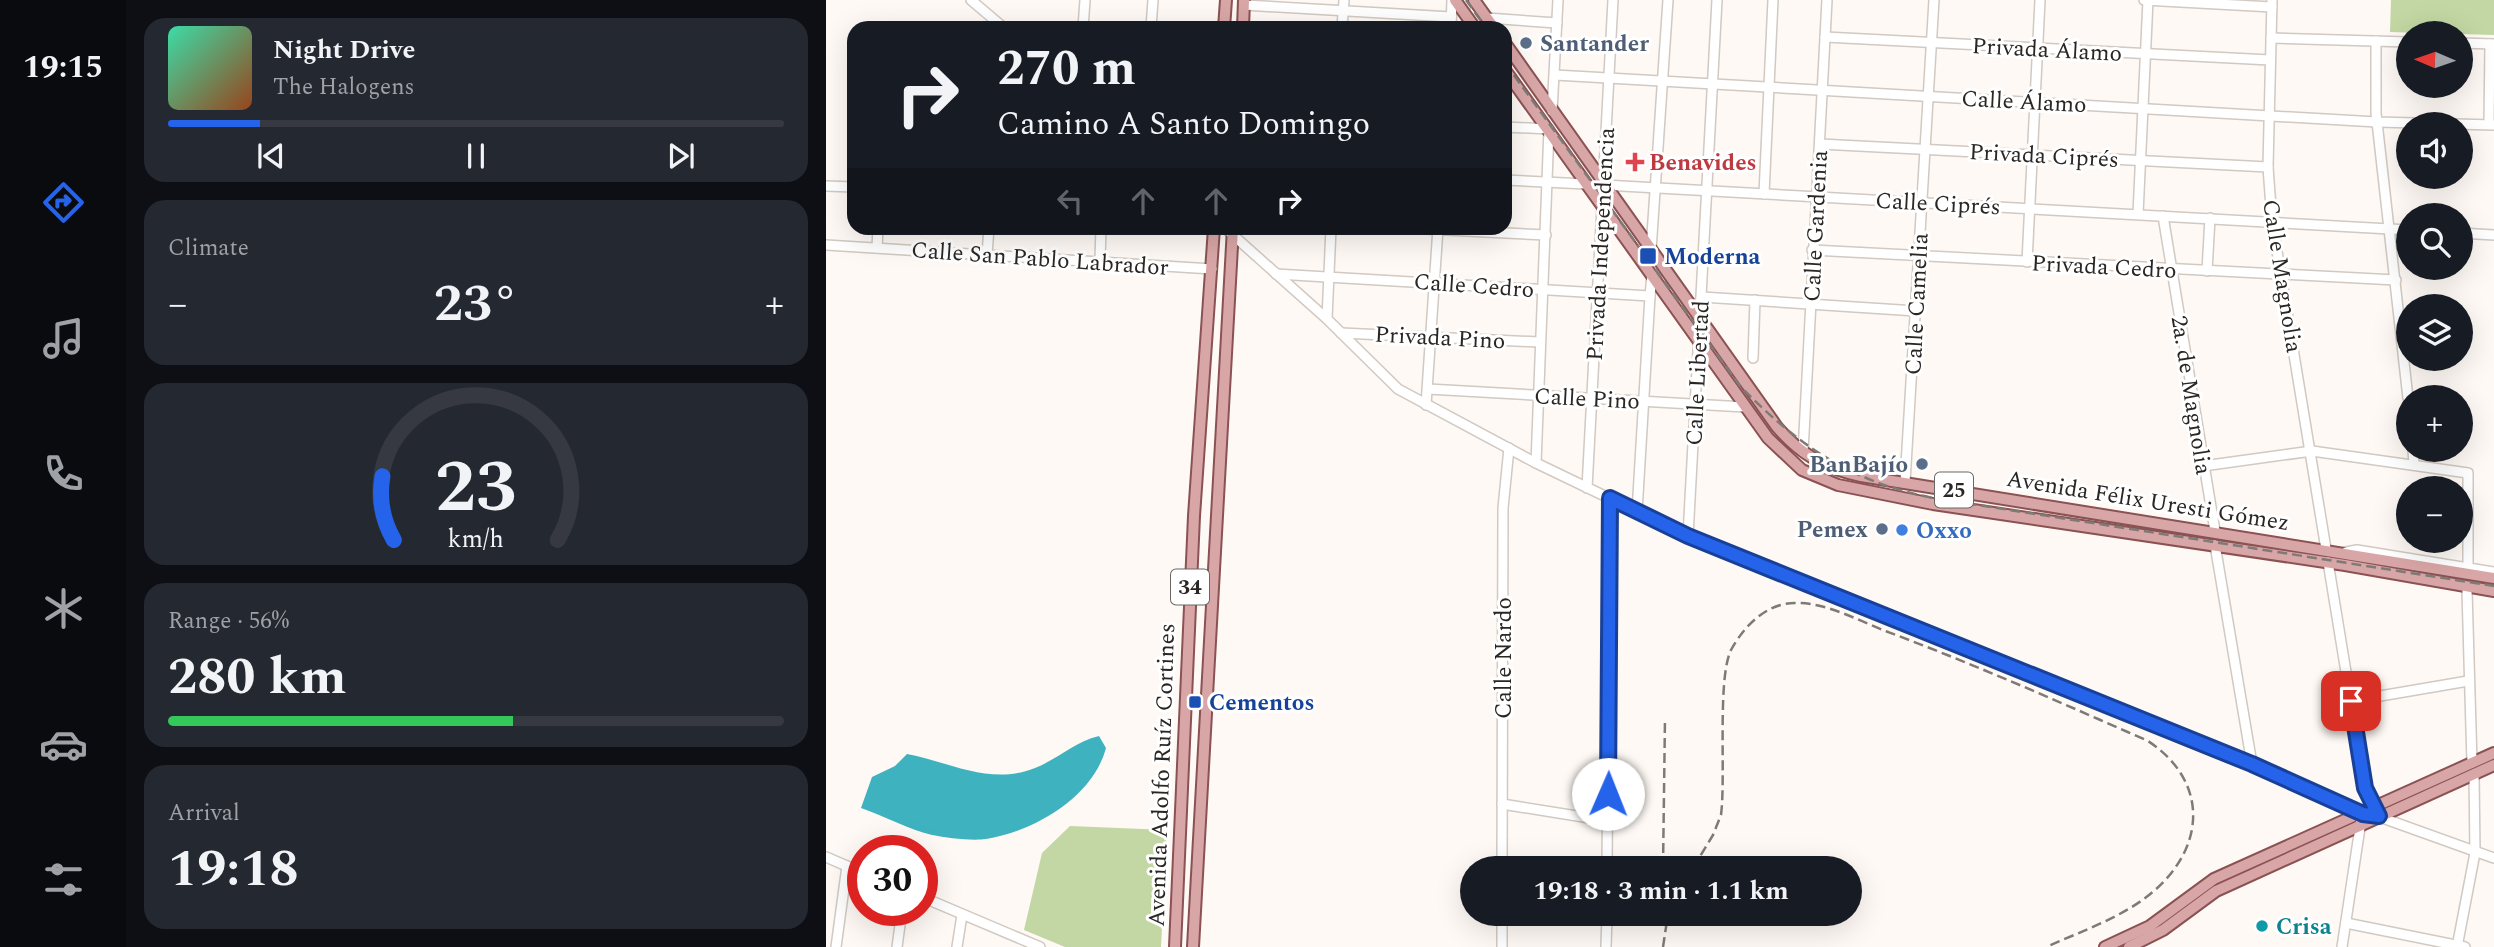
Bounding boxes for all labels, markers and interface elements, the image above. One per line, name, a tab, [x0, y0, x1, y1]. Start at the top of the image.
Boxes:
north arrow	[2396, 21, 2473, 98]
map controls	[2396, 21, 2473, 553]
place label: Santander	[1540, 27, 1649, 62]
street label: Privada Álamo	[1971, 29, 2123, 72]
text: Night Drive	[273, 30, 415, 70]
text: 270 m	[997, 32, 1136, 107]
marker: Santander	[1518, 35, 1534, 51]
text: 19:15	[23, 43, 103, 92]
icon: right	[882, 49, 973, 140]
text: The Halogens	[273, 70, 415, 105]
street label: Calle Álamo	[1960, 82, 2087, 123]
text: Camino A Santo Domingo	[997, 100, 1370, 149]
button: sound	[2396, 112, 2473, 189]
street label: Privada Independencia	[1578, 126, 1625, 362]
street label: Privada Ciprés	[1968, 135, 2120, 178]
icon: previous	[252, 137, 290, 175]
icon: pause	[457, 137, 495, 175]
icon: next	[662, 137, 700, 175]
place label: Benavides	[1649, 146, 1757, 181]
street label: Calle Gardenia	[1795, 149, 1838, 303]
marker: Benavides	[1627, 154, 1643, 170]
icon: directions	[39, 178, 88, 227]
icon: left	[1051, 182, 1089, 220]
icon: ahead	[1124, 182, 1162, 220]
icon: ahead	[1197, 182, 1235, 220]
icon: right	[1270, 182, 1308, 220]
street label: Calle Ciprés	[1874, 184, 2001, 225]
street label: Calle Magnolia	[2252, 197, 2311, 355]
button: search	[2396, 203, 2473, 280]
text: Climate	[168, 231, 249, 266]
street label: Calle Camelia	[1896, 232, 1939, 376]
street label: Calle San Pablo Labrador	[910, 233, 1170, 286]
place label: Moderna	[1664, 240, 1761, 275]
marker: Moderna	[1638, 246, 1658, 266]
street label: Privada Cedro	[2031, 246, 2177, 289]
text: 23°	[434, 265, 518, 344]
street label: Calle Cedro	[1413, 265, 1535, 308]
text: −	[168, 276, 187, 334]
text: +	[765, 276, 784, 334]
button: layers	[2396, 294, 2473, 371]
street label: Calle Libertad	[1677, 299, 1720, 447]
street label: 2a. de Magnolia	[2161, 313, 2220, 477]
icon: music	[39, 314, 88, 363]
street label: Privada Pino	[1374, 318, 1506, 359]
street label: Calle Pino	[1533, 379, 1641, 420]
button: +	[2396, 385, 2473, 462]
text: 23	[435, 433, 517, 544]
place label: BanBajío	[1809, 448, 1908, 483]
icon: phone	[39, 449, 88, 498]
marker: BanBajío	[1914, 456, 1930, 472]
street label: Avenida Félix Uresti Gómez	[2004, 462, 2292, 541]
road number: 25	[1935, 472, 1973, 508]
button: −	[2396, 476, 2473, 553]
place label: Pemex	[1797, 513, 1868, 548]
place label: Oxxo	[1916, 514, 1972, 549]
text: km/h	[448, 520, 504, 558]
marker: Pemex	[1874, 521, 1890, 537]
marker: Oxxo	[1894, 522, 1910, 538]
road number: 34	[1171, 570, 1209, 604]
icon: climate	[39, 584, 88, 633]
street label: Calle Nardo	[1487, 597, 1522, 719]
text: Range · 56%	[168, 604, 289, 639]
street label: Avenida Adolfo Ruíz Cortines	[1140, 623, 1185, 928]
text: 280 km	[168, 638, 347, 717]
pin	[2321, 671, 2381, 731]
icon: arrive	[2332, 682, 2370, 720]
place label: Cementos	[1209, 686, 1314, 721]
marker: Cementos	[1187, 694, 1203, 710]
icon: car	[39, 720, 88, 769]
position arrow	[1571, 757, 1645, 831]
text: Arrival	[168, 796, 240, 831]
text: 19:18	[168, 830, 299, 909]
speed limit sign: 30	[847, 835, 938, 926]
icon: filters	[39, 855, 88, 904]
text: 19:18 · 3 min · 1.1 km	[1533, 871, 1789, 911]
place label: Crisa	[2276, 910, 2332, 945]
marker: Crisa	[2254, 918, 2270, 934]

